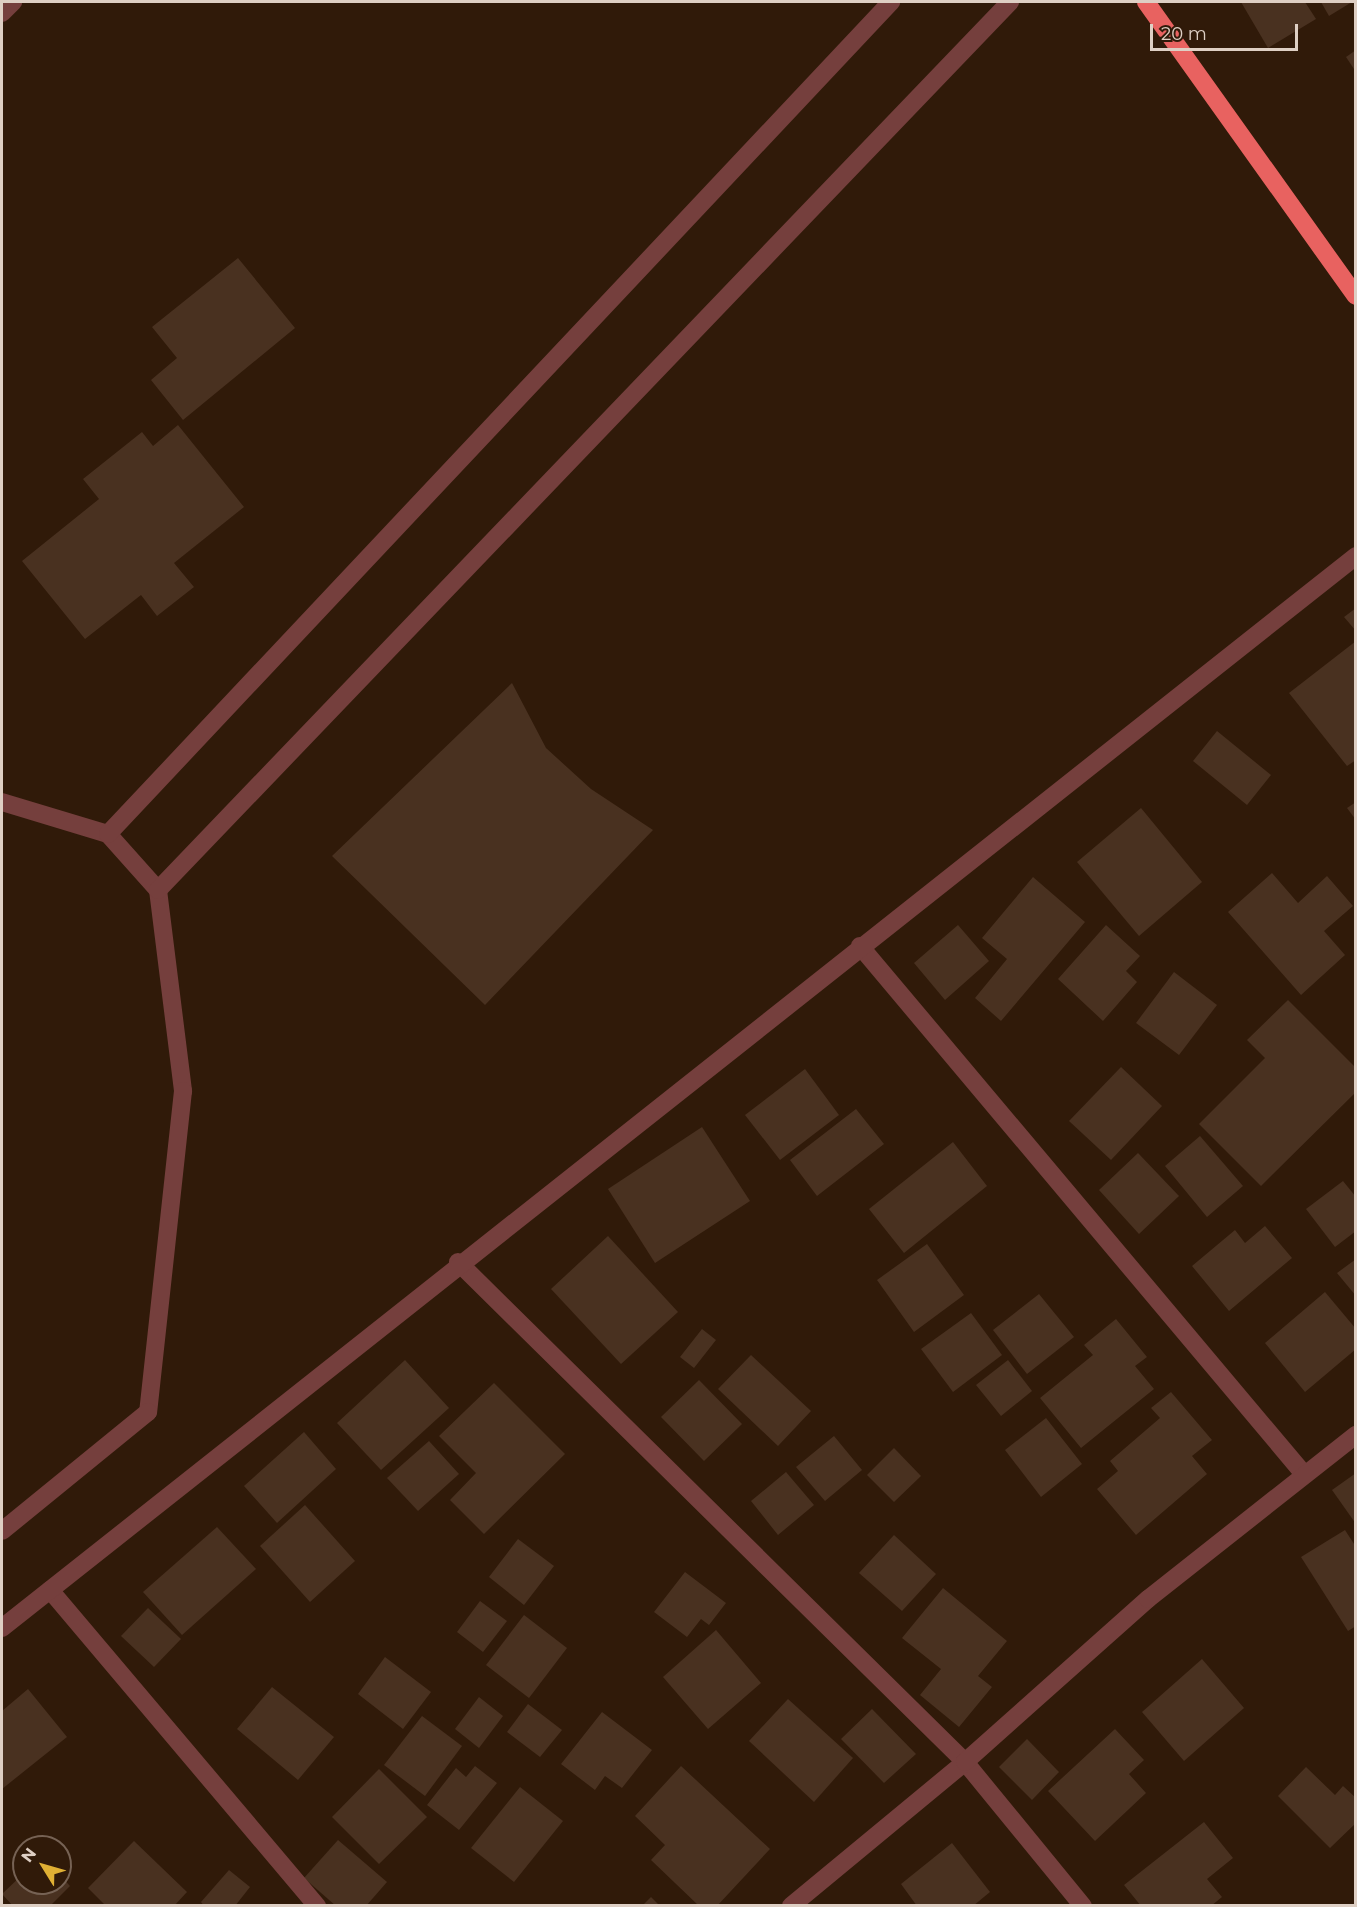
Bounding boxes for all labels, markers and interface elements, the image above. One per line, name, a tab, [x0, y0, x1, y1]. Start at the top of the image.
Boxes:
scale bar	[1153, 12, 1302, 50]
text: 20 m	[1161, 23, 1207, 45]
north arrow	[12, 1835, 72, 1895]
text: N	[17, 1844, 40, 1866]

